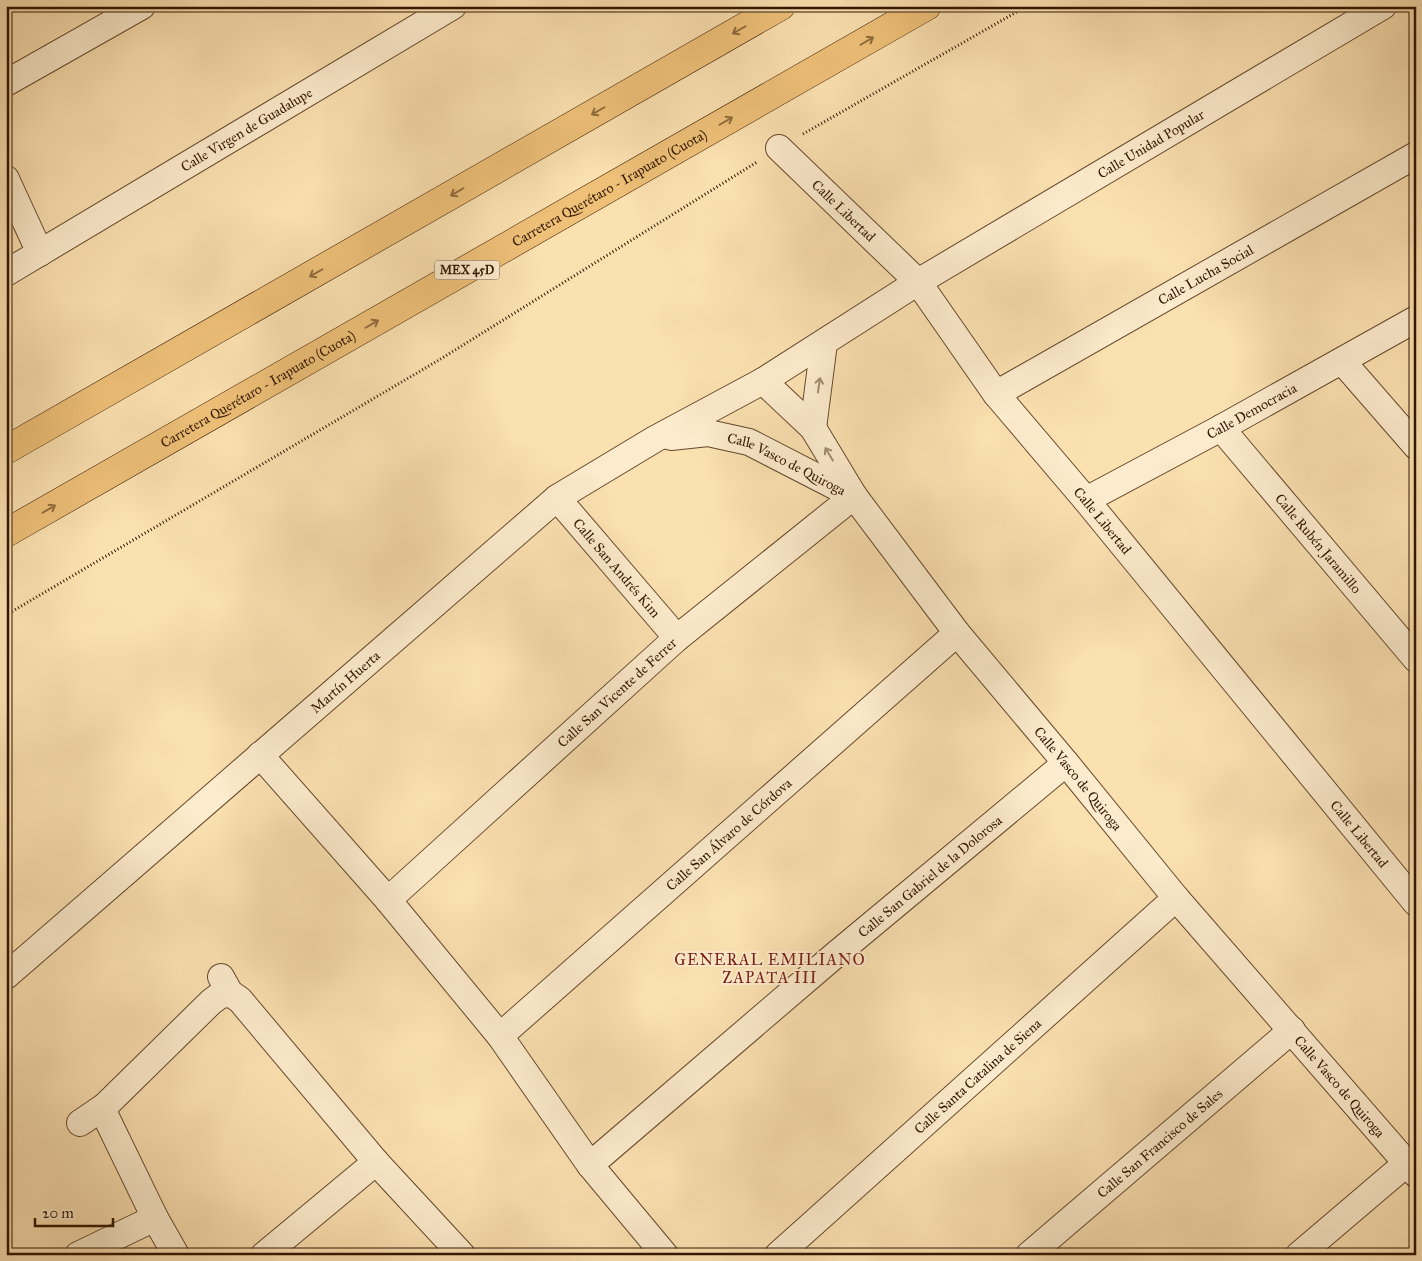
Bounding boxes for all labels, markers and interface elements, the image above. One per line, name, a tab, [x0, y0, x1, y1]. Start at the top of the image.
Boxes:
one-way arrow	[732, 26, 746, 36]
one-way arrow	[859, 35, 873, 45]
street label: Calle Virgen de Guadalupe	[178, 84, 315, 175]
street label: Calle Unidad Popular	[1094, 105, 1208, 182]
one-way arrow	[591, 107, 605, 117]
one-way arrow	[718, 116, 732, 126]
street label: Carretera Querétaro - Irapuato (Cuota)	[509, 125, 710, 250]
street label: Calle Libertad	[808, 176, 879, 245]
one-way arrow	[449, 187, 464, 197]
street label: Calle Lucha Social	[1155, 241, 1256, 309]
road number: MEX 45D	[434, 260, 500, 280]
one-way arrow	[308, 268, 323, 278]
one-way arrow	[364, 318, 379, 328]
street label: Carretera Querétaro - Irapuato (Cuota)	[157, 327, 359, 451]
one-way arrow	[815, 377, 825, 393]
street label: Calle Democracia	[1204, 379, 1300, 443]
street label: Calle Vasco de Quiroga	[726, 429, 849, 499]
one-way arrow	[824, 448, 834, 462]
street label: Calle Libertad	[1070, 483, 1135, 557]
street label: Calle Rubén Jaramillo	[1272, 490, 1365, 597]
one-way arrow	[41, 503, 55, 513]
street label: Calle San Andrés Kim	[570, 515, 664, 621]
street label: Calle San Vicente de Ferrer	[554, 634, 681, 751]
street label: Martín Huerta	[307, 647, 383, 717]
street label: Calle Vasco de Quiroga	[1031, 723, 1126, 834]
street label: Calle San Álvaro de Córdova	[662, 774, 795, 894]
street label: Calle Libertad	[1327, 797, 1392, 871]
street label: Calle San Gabriel de la Dolorosa	[854, 811, 1005, 941]
district label: GENERAL EMILIANO ZAPATA III	[674, 950, 866, 987]
street label: Calle Santa Catalina de Siena	[910, 1015, 1045, 1137]
street label: Calle Vasco de Quiroga	[1291, 1032, 1389, 1141]
street label: Calle San Francisco de Sales	[1094, 1085, 1226, 1202]
scale bar	[35, 1196, 112, 1228]
text: 20 m	[42, 1204, 74, 1222]

